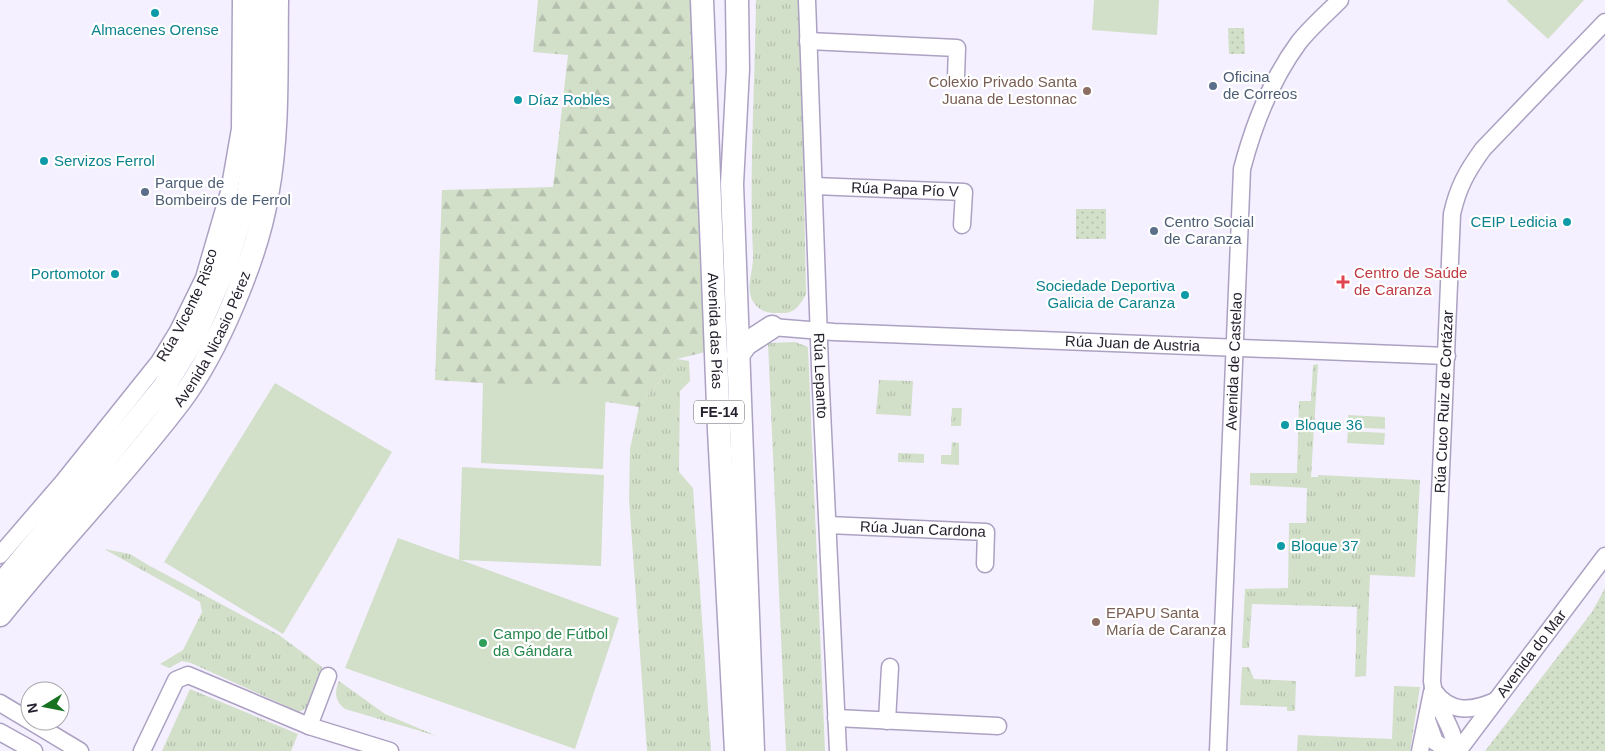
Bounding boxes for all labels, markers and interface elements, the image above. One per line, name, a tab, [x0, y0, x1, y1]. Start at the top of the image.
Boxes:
marker: Almacenes Orense	[149, 7, 161, 19]
place label: Almacenes Orense	[91, 21, 219, 38]
place label: Oficina de Correos	[1223, 68, 1297, 102]
place label: Colexio Privado Santa Juana de Lestonnac	[929, 73, 1078, 107]
marker: Oficina de Correos	[1207, 80, 1219, 92]
marker: Colexio Privado Santa Juana de Lestonnac	[1081, 85, 1093, 97]
place label: Díaz Robles	[528, 91, 610, 108]
marker: Díaz Robles	[512, 94, 524, 106]
place label: Servizos Ferrol	[54, 152, 155, 169]
marker: Servizos Ferrol	[38, 155, 50, 167]
place label: Parque de Bombeiros de Ferrol	[155, 174, 291, 208]
street label: Rúa Papa Pío V	[851, 178, 959, 200]
marker: Parque de Bombeiros de Ferrol	[139, 186, 151, 198]
place label: Centro Social de Caranza	[1164, 213, 1254, 247]
place label: CEIP Ledicia	[1471, 213, 1558, 230]
marker: CEIP Ledicia	[1561, 216, 1573, 228]
marker: Centro Social de Caranza	[1148, 225, 1160, 237]
street label: Rúa Vicente Risco	[153, 247, 220, 364]
place label: Centro de Saúde de Caranza	[1354, 264, 1467, 298]
place label: Portomotor	[31, 265, 105, 282]
marker: Portomotor	[109, 268, 121, 280]
street label: Avenida Nicasio Pérez	[170, 268, 253, 410]
street label: Avenida das Pías	[705, 272, 726, 389]
marker: Centro de Saúde de Caranza	[1336, 275, 1350, 289]
place label: Sociedade Deportiva Galicia de Caranza	[1036, 277, 1176, 311]
marker: Sociedade Deportiva Galicia de Caranza	[1179, 289, 1191, 301]
street label: Avenida de Castelao	[1222, 292, 1245, 431]
street label: Rúa Cuco Ruiz de Cortázar	[1431, 310, 1456, 494]
street label: Rúa Juan de Austria	[1065, 332, 1201, 354]
street label: Rúa Lepanto	[811, 333, 831, 419]
road number: FE-14	[694, 401, 744, 424]
place label: Bloque 36	[1295, 416, 1363, 433]
marker: Bloque 36	[1279, 419, 1291, 431]
street label: Rúa Juan Cardona	[860, 517, 987, 540]
place label: Bloque 37	[1291, 537, 1359, 554]
marker: Bloque 37	[1275, 540, 1287, 552]
place label: EPAPU Santa María de Caranza	[1106, 604, 1227, 638]
street label: Avenida do Mar	[1493, 606, 1569, 700]
marker: EPAPU Santa María de Caranza	[1090, 616, 1102, 628]
place label: Campo de Fútbol da Gándara	[493, 625, 608, 659]
marker: Campo de Fútbol da Gándara	[477, 637, 489, 649]
north arrow	[20, 681, 70, 731]
text: N	[23, 702, 41, 715]

